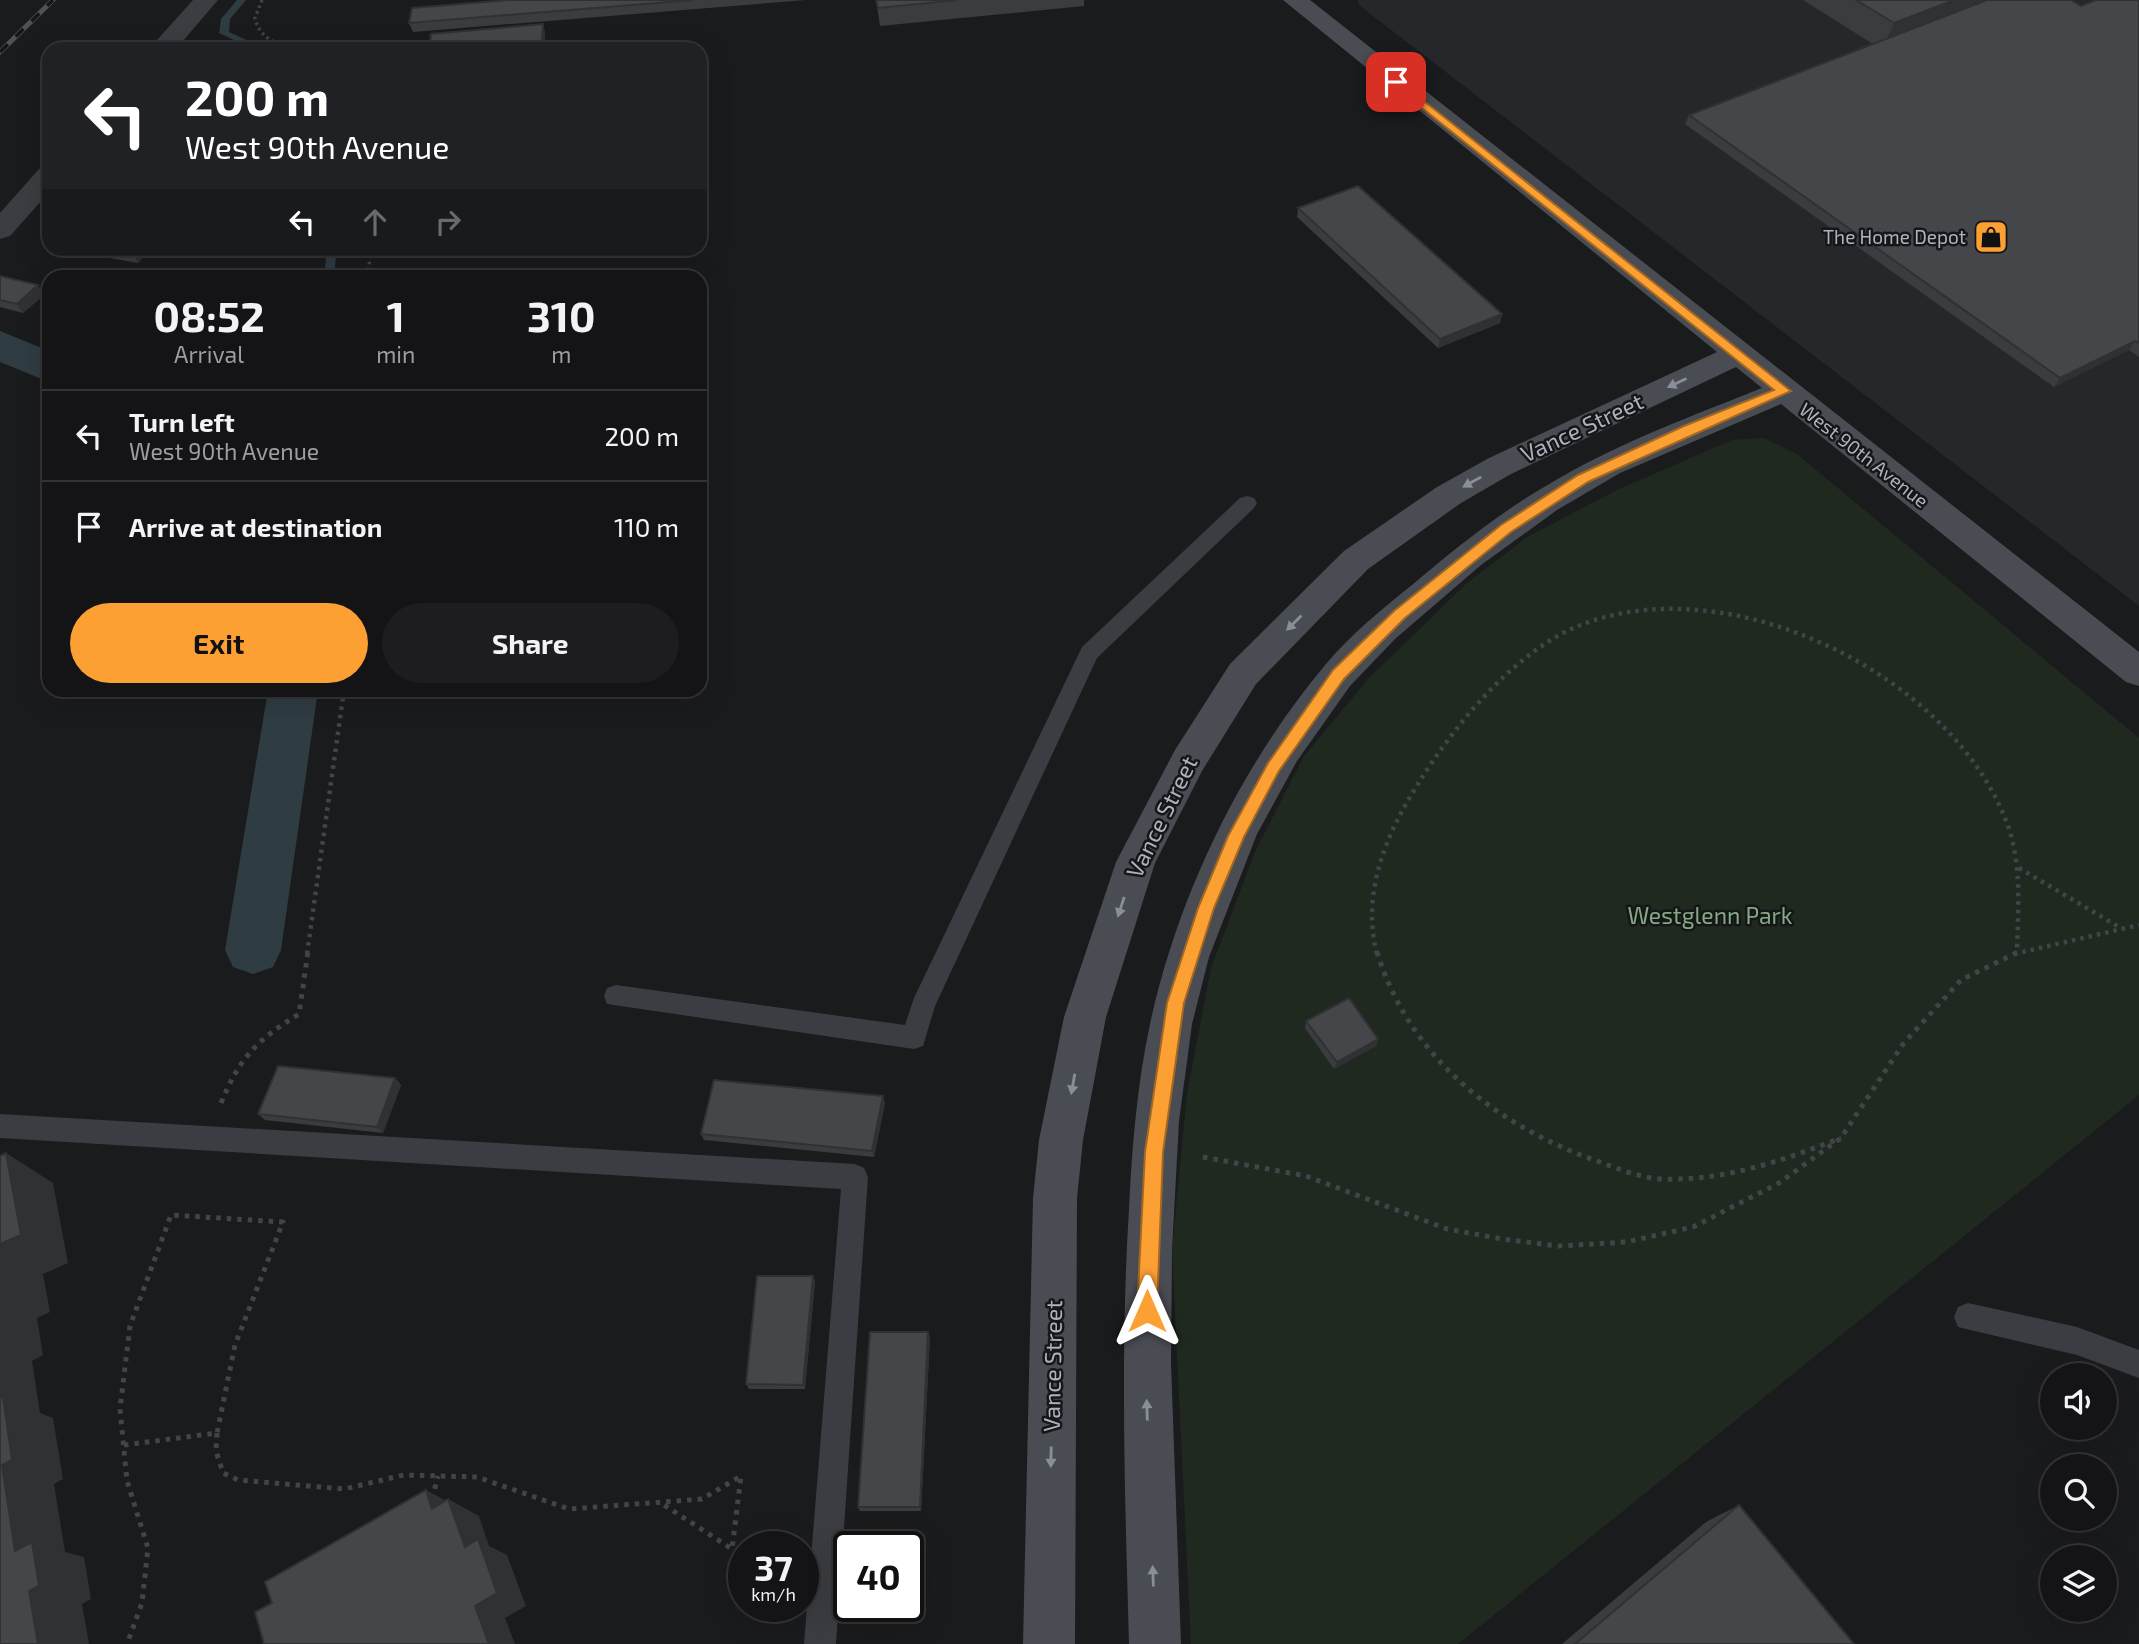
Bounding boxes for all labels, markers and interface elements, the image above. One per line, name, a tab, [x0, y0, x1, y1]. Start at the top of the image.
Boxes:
pin	[1366, 52, 1426, 112]
icon: arrive	[1377, 63, 1415, 101]
text: 200 m	[185, 67, 329, 126]
icon: left	[70, 70, 161, 161]
text: West 90th Avenue	[185, 127, 450, 165]
icon: left	[283, 203, 321, 241]
icon: ahead	[356, 203, 394, 241]
icon: right	[429, 203, 467, 241]
shop icon: The Home Depot	[1972, 218, 2010, 256]
place label: The Home Depot	[1823, 225, 1966, 248]
text: 08:52	[154, 290, 265, 340]
text: 1	[387, 290, 405, 340]
text: 310	[527, 290, 595, 340]
text: Arrival	[174, 340, 244, 368]
text: min	[376, 340, 415, 368]
text: m	[551, 340, 571, 368]
one-way arrow	[1666, 378, 1687, 389]
street label: Vance Street	[1516, 386, 1647, 468]
street label: West 90th Avenue	[1795, 397, 1933, 512]
text: Turn left	[129, 406, 235, 437]
icon: left	[70, 417, 108, 455]
text: 200 m	[604, 420, 679, 451]
text: West 90th Avenue	[129, 437, 319, 465]
one-way arrow	[1462, 476, 1481, 488]
icon: arrive	[70, 508, 108, 546]
text: Arrive at destination	[129, 511, 382, 542]
text: 110 m	[614, 511, 679, 542]
button: Exit	[70, 603, 368, 683]
button: Share	[382, 603, 679, 683]
one-way arrow	[1286, 614, 1303, 631]
street label: Vance Street	[1120, 751, 1203, 882]
one-way arrow	[1115, 897, 1126, 918]
park label: Westglenn Park	[1627, 901, 1793, 929]
one-way arrow	[1067, 1073, 1078, 1095]
position arrow	[1110, 1274, 1184, 1348]
street label: Vance Street	[1037, 1300, 1067, 1432]
map controls	[2040, 1363, 2117, 1622]
button: sound	[2040, 1363, 2117, 1440]
one-way arrow	[1142, 1398, 1153, 1420]
one-way arrow	[1046, 1447, 1057, 1469]
button: search	[2040, 1454, 2117, 1531]
speed limit sign: 40	[833, 1531, 924, 1622]
button: layers	[2040, 1545, 2117, 1622]
text: 37	[754, 1546, 793, 1588]
one-way arrow	[1147, 1565, 1158, 1587]
text: km/h	[751, 1583, 796, 1605]

